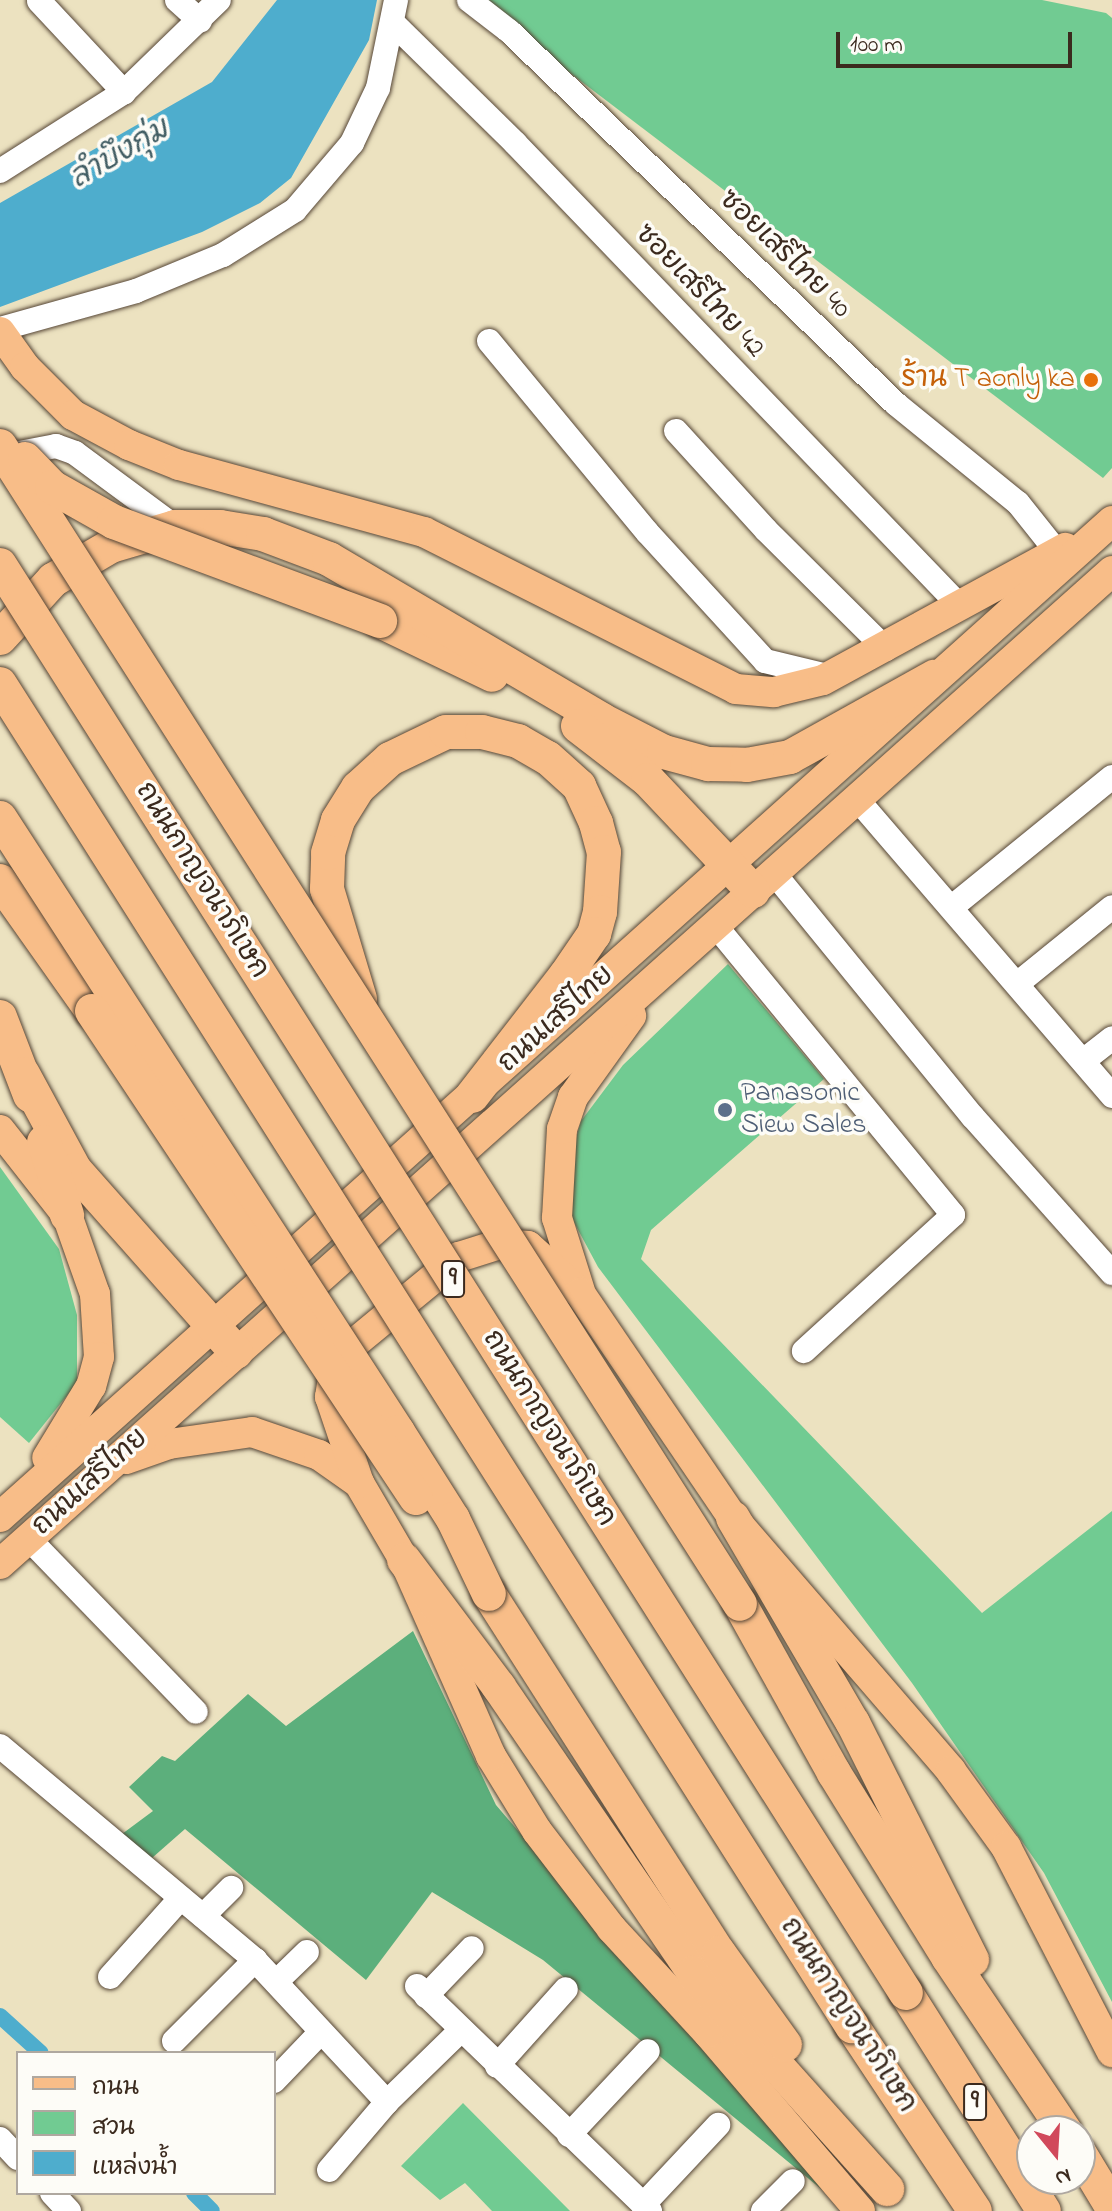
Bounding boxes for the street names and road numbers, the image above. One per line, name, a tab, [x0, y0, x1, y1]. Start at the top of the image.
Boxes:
street label: ซอยเสรีไทย 40	[711, 184, 857, 326]
street label: ซอยเสรีไทย 42	[627, 218, 771, 366]
street label: ถนนกาญจนาภิเษก	[127, 776, 275, 986]
street label: ถนนเสรีไทย	[492, 959, 622, 1081]
road number: 9	[441, 1257, 465, 1301]
street label: ถนนกาญจนาภิเษก	[474, 1324, 622, 1534]
street label: ถนนเสรีไทย	[26, 1422, 156, 1544]
street label: ถนนกาญจนาภิเษก	[771, 1912, 923, 2120]
road number: 9	[963, 2080, 987, 2124]

